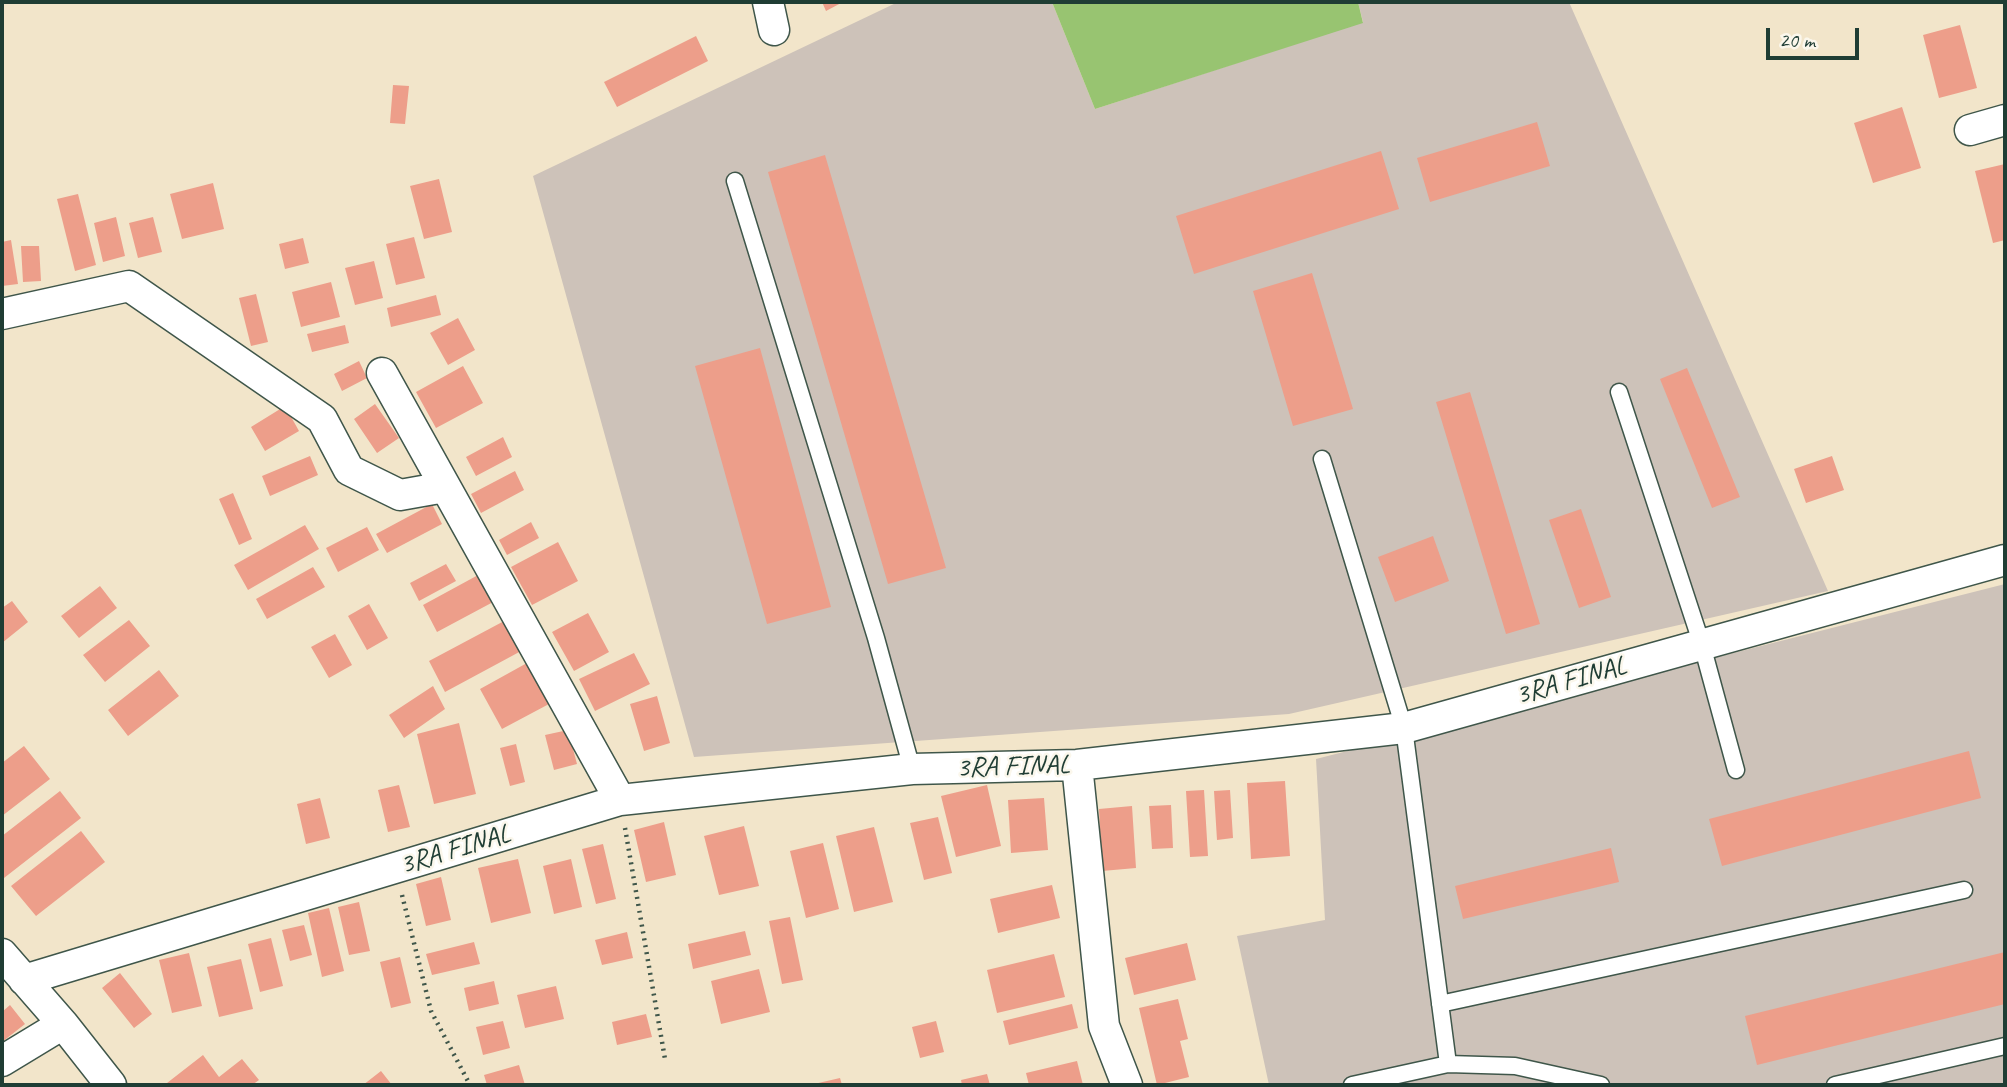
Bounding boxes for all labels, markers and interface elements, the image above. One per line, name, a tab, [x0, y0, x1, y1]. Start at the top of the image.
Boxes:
scale bar	[1769, 14, 1862, 58]
text: 20 m	[1779, 27, 1815, 53]
street label: 3RA FINAL	[1512, 649, 1630, 713]
street label: 3RA FINAL	[956, 748, 1070, 786]
street label: 3RA FINAL	[396, 817, 514, 883]

